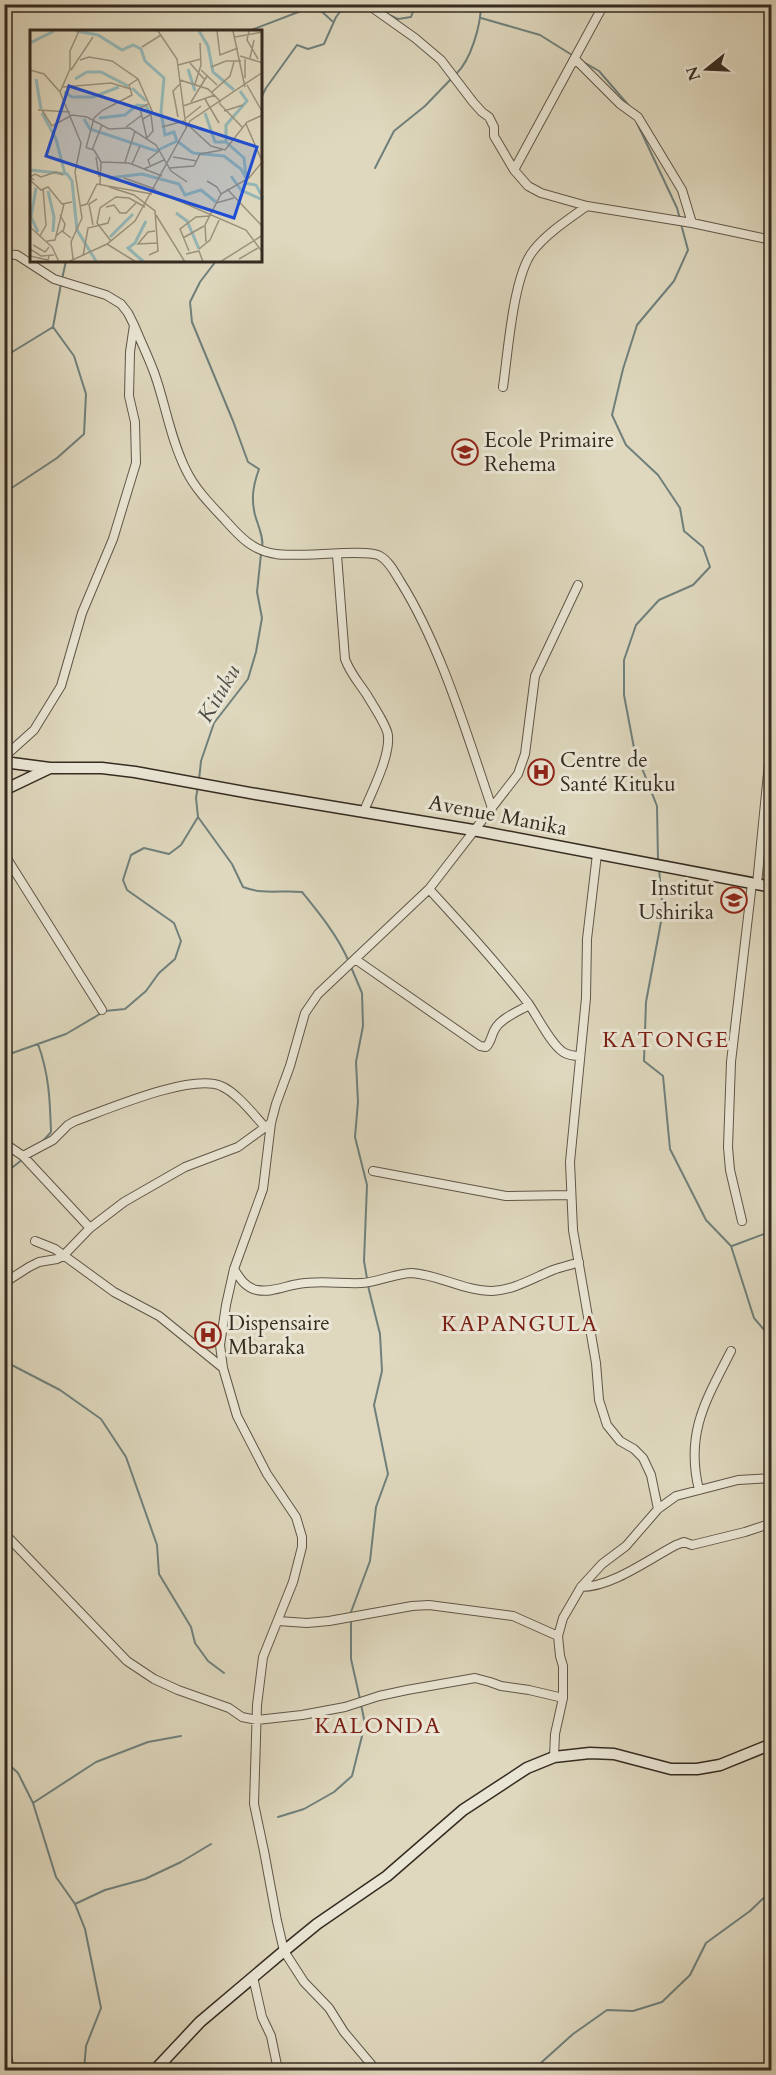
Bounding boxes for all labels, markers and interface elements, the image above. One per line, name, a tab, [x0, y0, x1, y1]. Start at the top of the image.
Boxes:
inset map	[30, 30, 262, 262]
north arrow	[677, 39, 737, 99]
text: N	[681, 63, 706, 83]
place label: Ecole Primaire Rehema	[484, 426, 614, 479]
school or university icon: Ecole Primaire Rehema	[450, 437, 480, 467]
water label: Kituku	[190, 659, 247, 728]
place label: Centre de Santé Kituku	[560, 746, 676, 799]
hospital icon: Centre de Santé Kituku	[526, 757, 556, 787]
street label: Avenue Manika	[426, 788, 570, 843]
place label: Institut Ushirika	[639, 874, 714, 927]
school or university icon: Institut Ushirika	[719, 885, 749, 915]
district label: KATONGE	[602, 1025, 730, 1055]
place label: Dispensaire Mbaraka	[228, 1309, 330, 1362]
district label: KAPANGULA	[441, 1309, 599, 1339]
hospital icon: Dispensaire Mbaraka	[193, 1320, 223, 1350]
district label: KALONDA	[314, 1711, 442, 1741]

